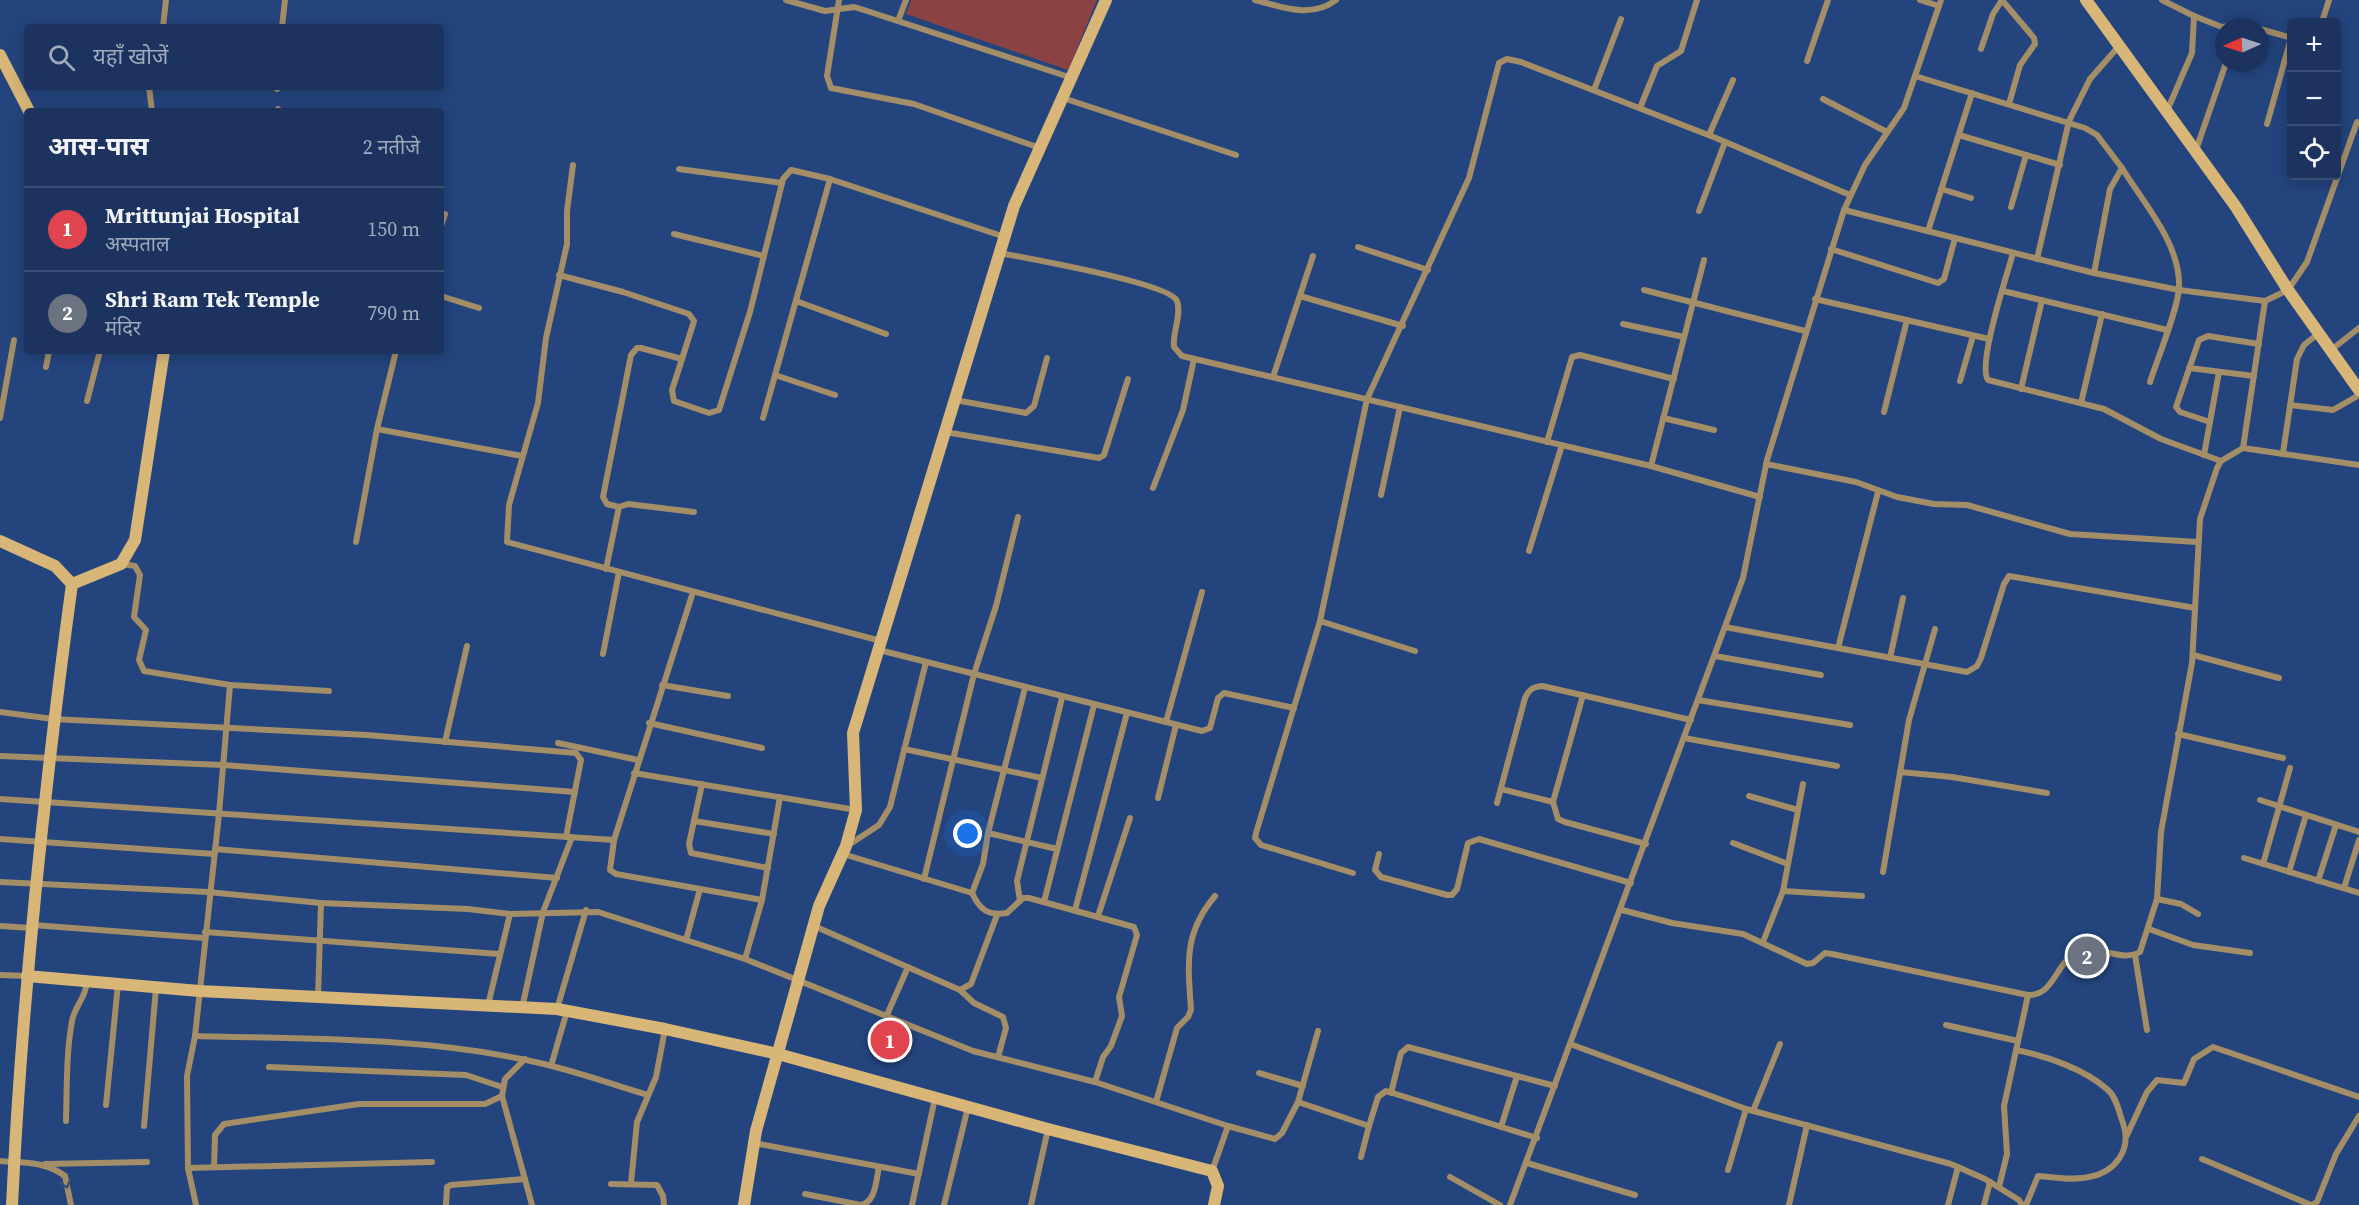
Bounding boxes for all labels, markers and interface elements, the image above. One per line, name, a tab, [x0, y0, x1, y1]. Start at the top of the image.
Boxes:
north arrow	[2215, 18, 2269, 72]
map controls	[2287, 18, 2341, 180]
button: +	[2287, 18, 2341, 72]
search box	[24, 24, 444, 90]
icon: search	[45, 41, 78, 74]
text: यहाँ खोजें	[93, 41, 168, 71]
button: −	[2287, 72, 2341, 126]
button: locate	[2287, 126, 2341, 180]
text: आस-पास	[48, 128, 149, 164]
text: 2 नतीजे	[363, 133, 420, 161]
text: Mrittunjai Hospital	[105, 200, 300, 230]
text: 1	[62, 215, 73, 243]
text: 150 m	[367, 215, 420, 243]
text: अस्पताल	[105, 230, 170, 258]
text: Shri Ram Tek Temple	[105, 284, 320, 314]
text: 2	[62, 299, 73, 327]
text: 790 m	[367, 299, 420, 327]
text: मंदिर	[105, 314, 141, 342]
your location	[953, 819, 982, 848]
pin: 2	[2068, 934, 2106, 978]
pin: 1	[870, 1018, 910, 1062]
one-way arrow	[59, 1179, 72, 1189]

